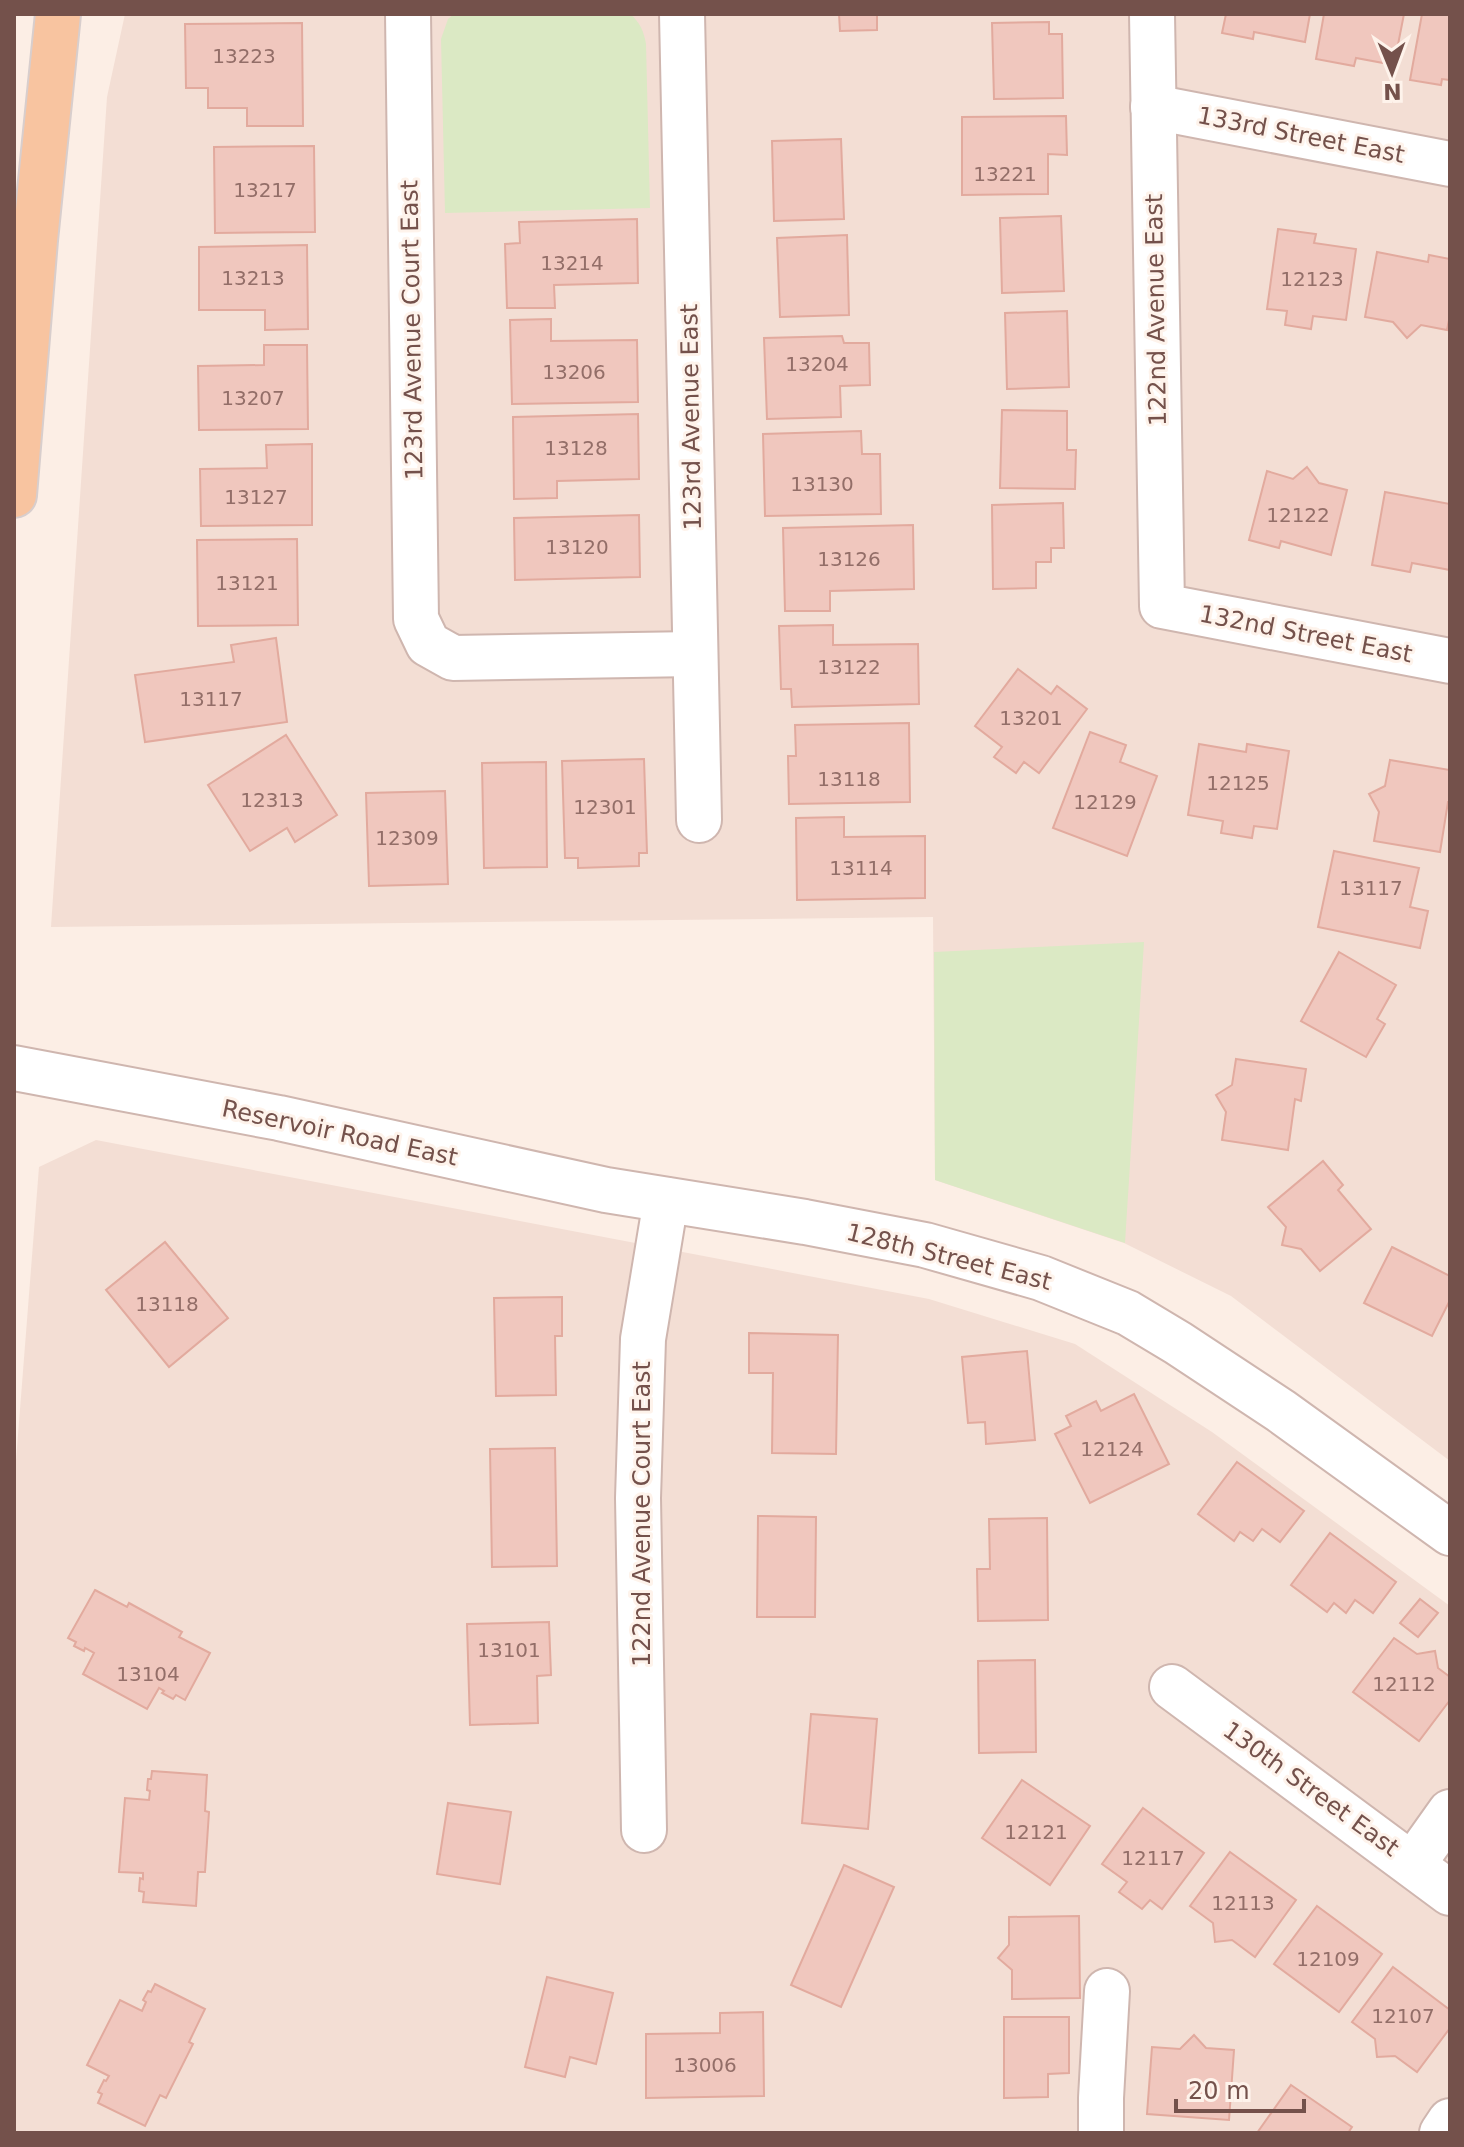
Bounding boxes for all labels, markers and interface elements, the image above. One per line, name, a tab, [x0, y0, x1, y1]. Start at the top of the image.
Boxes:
north arrow	[1352, 32, 1432, 112]
house number: 13223	[212, 44, 276, 68]
text: N	[1383, 79, 1402, 104]
street label: 133rd Street East	[1195, 101, 1407, 169]
house number: 13221	[973, 162, 1037, 186]
house number: 13217	[233, 178, 297, 202]
street label: 123rd Avenue Court East	[395, 180, 429, 480]
street label: 122nd Avenue East	[1140, 194, 1172, 426]
house number: 13214	[540, 251, 604, 275]
house number: 13213	[221, 266, 285, 290]
house number: 12123	[1280, 267, 1344, 291]
street label: 123rd Avenue East	[675, 303, 707, 531]
house number: 13204	[785, 352, 849, 376]
house number: 13206	[542, 360, 606, 384]
house number: 13207	[221, 386, 285, 410]
house number: 13128	[544, 436, 608, 460]
house number: 13130	[790, 472, 854, 496]
house number: 13127	[224, 485, 288, 509]
house number: 12122	[1266, 503, 1330, 527]
house number: 13120	[545, 535, 609, 559]
house number: 13126	[817, 547, 881, 571]
house number: 13121	[215, 571, 279, 595]
street label: 132nd Street East	[1197, 600, 1415, 668]
house number: 13122	[817, 655, 881, 679]
house number: 13117	[179, 687, 243, 711]
house number: 13201	[999, 706, 1063, 730]
house number: 13118	[817, 767, 881, 791]
house number: 12125	[1206, 771, 1270, 795]
house number: 12313	[240, 788, 304, 812]
house number: 12129	[1073, 790, 1137, 814]
house number: 12301	[573, 795, 637, 819]
house number: 12309	[375, 826, 439, 850]
house number: 13114	[829, 856, 893, 880]
house number: 13117	[1339, 876, 1403, 900]
street label: Reservoir Road East	[220, 1094, 460, 1172]
street label: 128th Street East	[844, 1218, 1054, 1296]
house number: 13118	[135, 1292, 199, 1316]
street label: 122nd Avenue Court East	[628, 1361, 656, 1667]
house number: 12124	[1080, 1437, 1144, 1461]
house number: 13101	[477, 1638, 541, 1662]
house number: 13104	[116, 1662, 180, 1686]
house number: 12112	[1372, 1672, 1436, 1696]
street label: 130th Street East	[1218, 1716, 1404, 1862]
house number: 12121	[1004, 1820, 1068, 1844]
house number: 12117	[1121, 1846, 1185, 1870]
house number: 12113	[1211, 1891, 1275, 1915]
house number: 12109	[1296, 1947, 1360, 1971]
house number: 12107	[1371, 2004, 1435, 2028]
house number: 13006	[673, 2053, 737, 2077]
scale bar	[1176, 2063, 1304, 2113]
text: 20 m	[1188, 2077, 1250, 2105]

